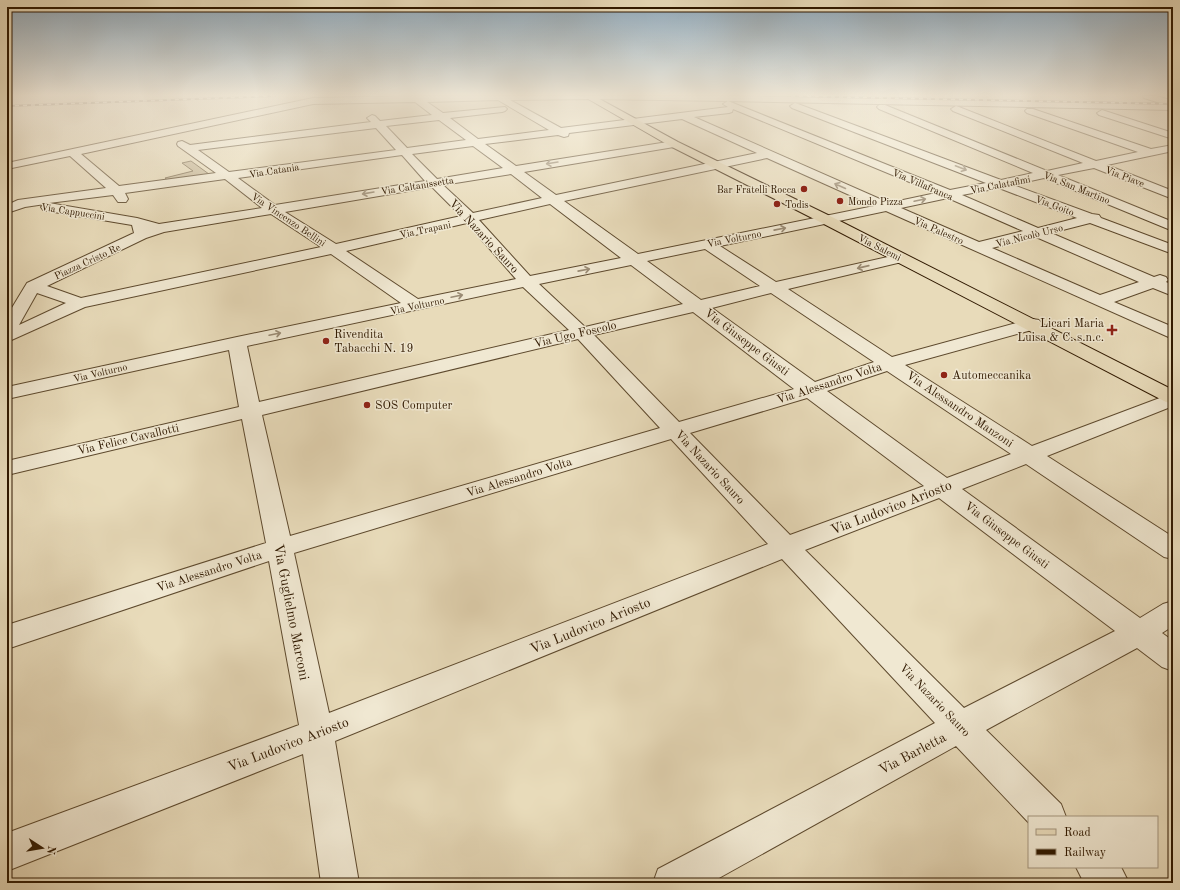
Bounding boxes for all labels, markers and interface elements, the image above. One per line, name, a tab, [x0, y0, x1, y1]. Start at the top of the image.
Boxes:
one-way arrow	[546, 160, 559, 168]
street label: Via Catania	[248, 162, 300, 180]
one-way arrow	[954, 165, 966, 173]
street label: Via Piave	[1104, 165, 1146, 189]
street label: Via Villafranca	[891, 168, 955, 202]
street label: Via San Martino	[1042, 170, 1111, 206]
street label: Via Calatafimi	[969, 174, 1032, 196]
street label: Via Caltanissetta	[380, 175, 454, 197]
one-way arrow	[834, 181, 846, 189]
marker: Bar Fratelli Rocca	[799, 184, 809, 194]
place label: Bar Fratelli Rocca	[717, 185, 796, 195]
one-way arrow	[362, 189, 375, 197]
street label: Via Vincenzo Bellini	[249, 191, 328, 249]
street label: Via Goito	[1034, 194, 1076, 218]
marker: Mondo Pizza	[835, 196, 845, 206]
one-way arrow	[913, 196, 926, 204]
place label: Mondo Pizza	[848, 197, 903, 207]
street label: Via Nazario Sauro	[446, 198, 520, 276]
marker: Todis	[772, 199, 782, 209]
place label: Todis	[785, 200, 809, 210]
street label: Via Cappuccini	[40, 202, 106, 222]
street label: Via Palestro	[912, 216, 965, 246]
street label: Via Trapani	[399, 220, 452, 240]
street label: Via Nicolò Urso	[995, 223, 1064, 249]
one-way arrow	[773, 225, 786, 233]
street label: Via Volturno	[706, 229, 762, 249]
street label: Via Salemi	[856, 233, 903, 263]
street label: Piazza Cristo Re	[53, 242, 122, 282]
one-way arrow	[857, 263, 870, 271]
one-way arrow	[577, 265, 590, 273]
one-way arrow	[450, 292, 463, 300]
street label: Via Volturno	[389, 295, 445, 317]
street label: Via Giuseppe Giusti	[702, 307, 791, 378]
place label: Licari Maria Luisa & C. s.n.c.	[1017, 318, 1104, 344]
street label: Via Ugo Foscolo	[533, 320, 618, 350]
marker: Licari Maria Luisa & C. s.n.c.	[1107, 325, 1117, 335]
place label: Rivendita Tabacchi N. 19	[334, 329, 413, 355]
one-way arrow	[268, 330, 281, 338]
marker: Rivendita Tabacchi N. 19	[321, 336, 331, 346]
street label: Via Alessandro Volta	[775, 361, 884, 407]
street label: Via Volturno	[72, 362, 128, 384]
street label: Via Alessandro Manzoni	[904, 370, 1015, 450]
marker: Automeccanika	[939, 370, 949, 380]
place label: Automeccanika	[952, 370, 1031, 382]
marker: SOS Computer	[362, 400, 372, 410]
place label: SOS Computer	[375, 400, 453, 412]
street label: Via Felice Cavallotti	[76, 422, 180, 458]
street label: Via Nazario Sauro	[672, 429, 746, 507]
street label: Via Alessandro Volta	[465, 456, 574, 500]
street label: Via Ludovico Ariosto	[829, 478, 954, 538]
street label: Via Giuseppe Giusti	[962, 500, 1051, 571]
street label: Via Guglielmo Marconi	[271, 543, 311, 682]
street label: Via Alessandro Volta	[155, 549, 264, 595]
street label: Via Ludovico Ariosto	[528, 595, 653, 657]
street label: Via Nazario Sauro	[897, 662, 972, 739]
street label: Via Ludovico Ariosto	[226, 715, 351, 775]
street label: Via Barletta	[876, 730, 949, 777]
legend	[1028, 816, 1158, 868]
text: Road	[1064, 827, 1091, 839]
north arrow	[22, 828, 62, 868]
text: N	[44, 845, 57, 856]
text: Railway	[1064, 847, 1107, 859]

